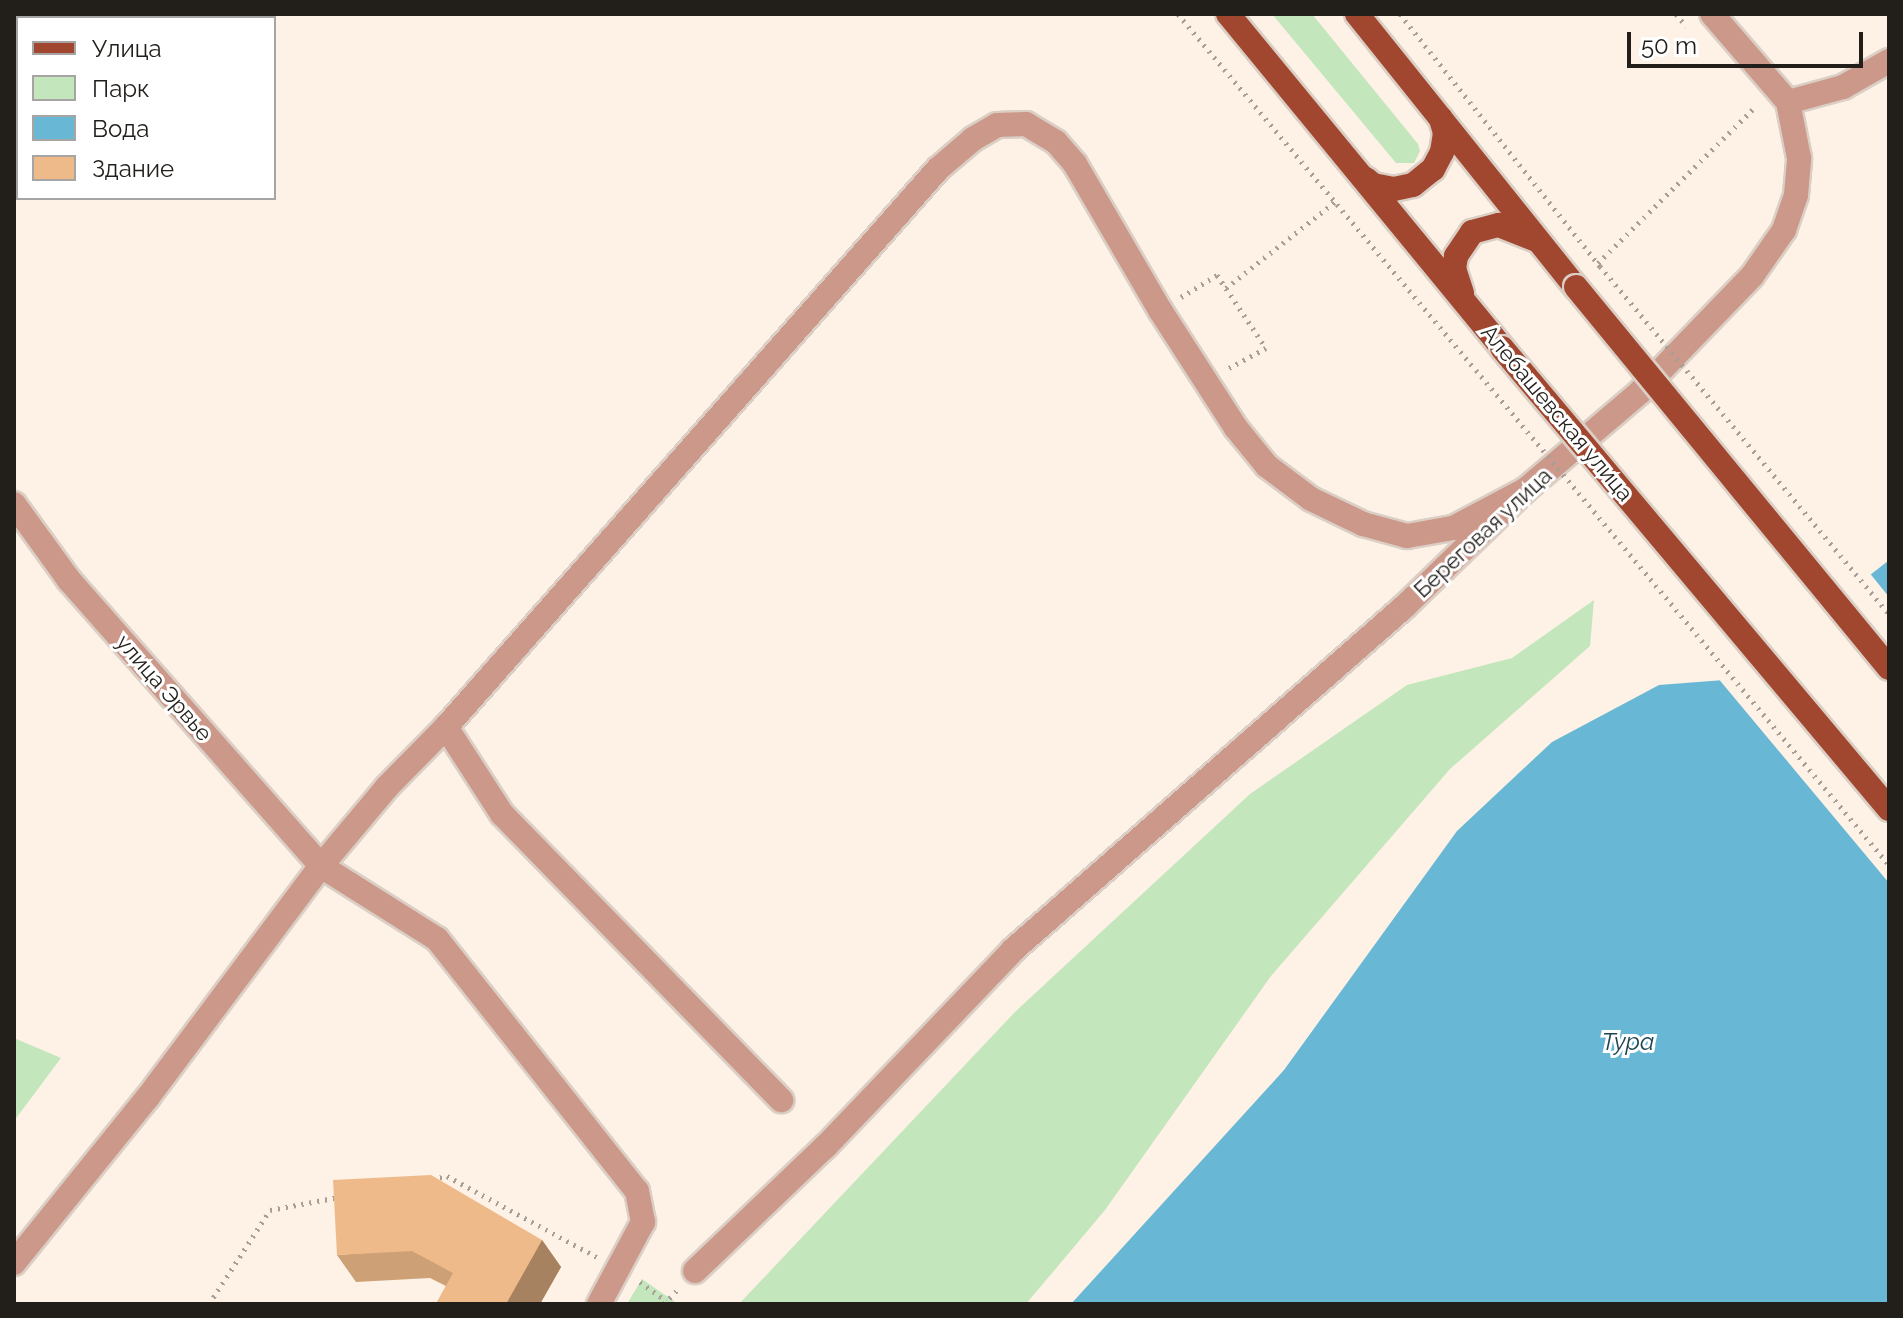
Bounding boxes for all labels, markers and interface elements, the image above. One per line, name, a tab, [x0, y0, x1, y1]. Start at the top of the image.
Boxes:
legend	[16, 16, 276, 200]
scale bar	[1631, 16, 1867, 66]
text: 50 m	[1641, 31, 1697, 60]
text: Улица	[92, 34, 162, 63]
text: Парк	[92, 74, 150, 103]
text: Вода	[92, 114, 149, 143]
text: Здание	[92, 154, 174, 183]
street label: Алебашевская улица	[1475, 319, 1639, 507]
street label: Береговая улица	[1409, 462, 1557, 604]
street label: улица Эрвье	[111, 629, 217, 747]
water label: Тура	[1602, 1028, 1654, 1056]

